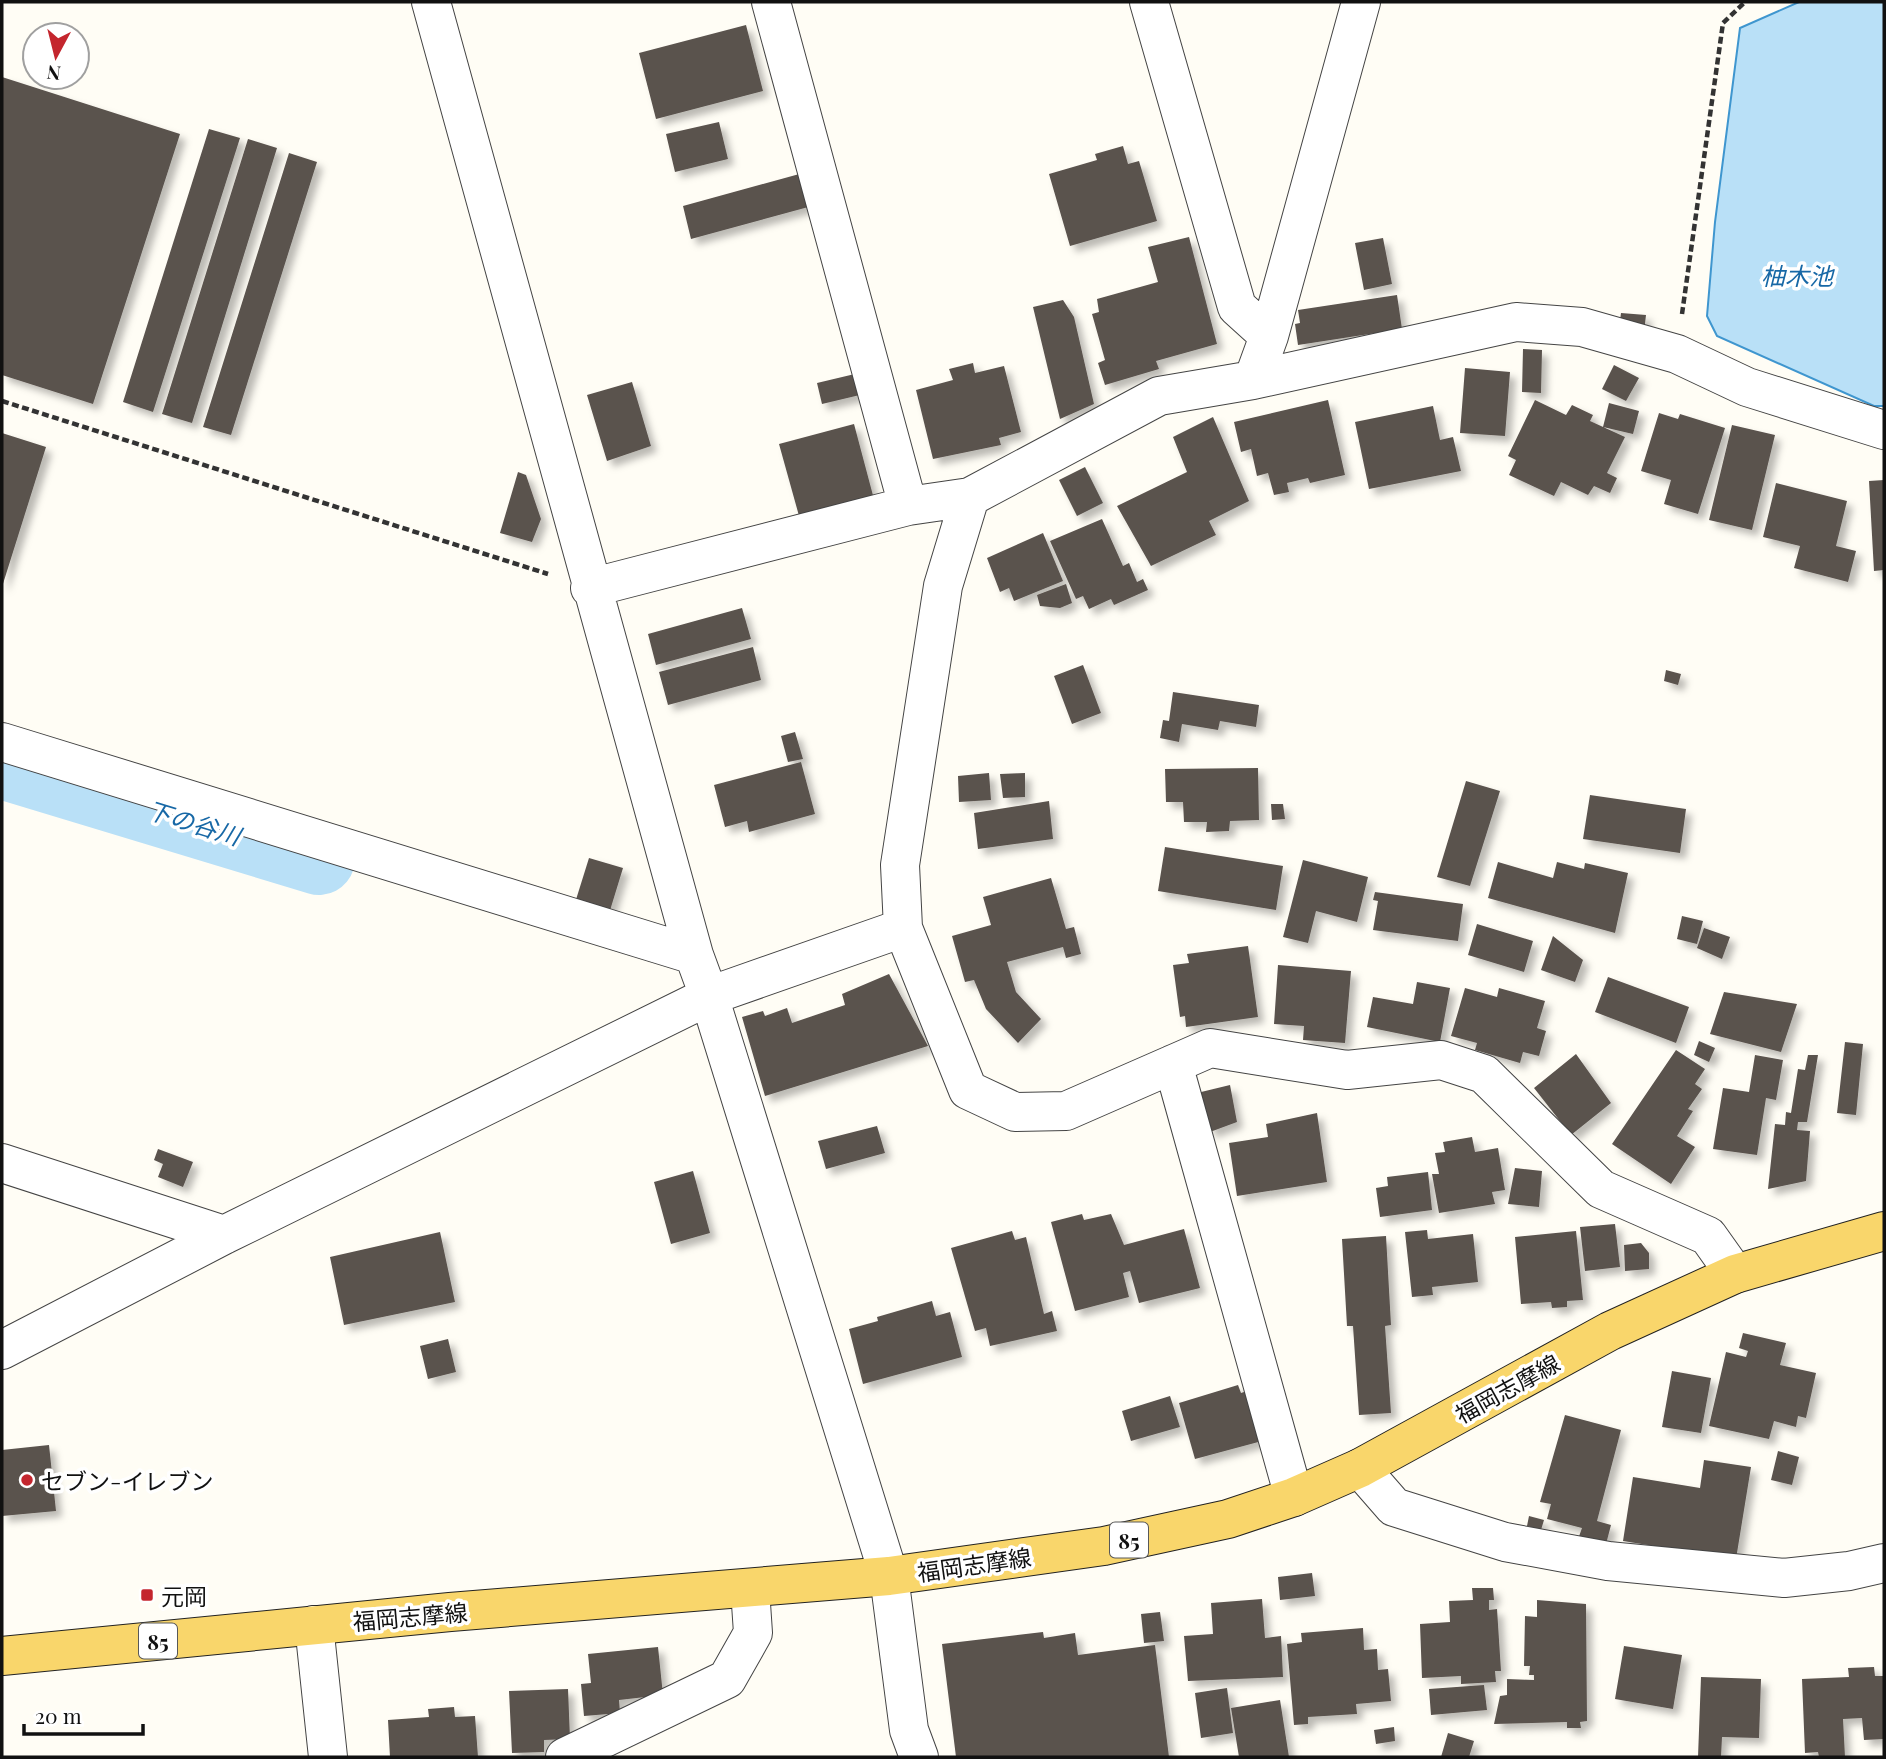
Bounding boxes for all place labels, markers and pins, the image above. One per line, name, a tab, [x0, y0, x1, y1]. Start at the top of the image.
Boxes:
place label: セブン-イレブン	[41, 1465, 213, 1496]
marker: セブン-イレブン	[19, 1472, 35, 1488]
place label: 元岡	[161, 1580, 207, 1611]
marker: 元岡	[139, 1587, 155, 1603]

